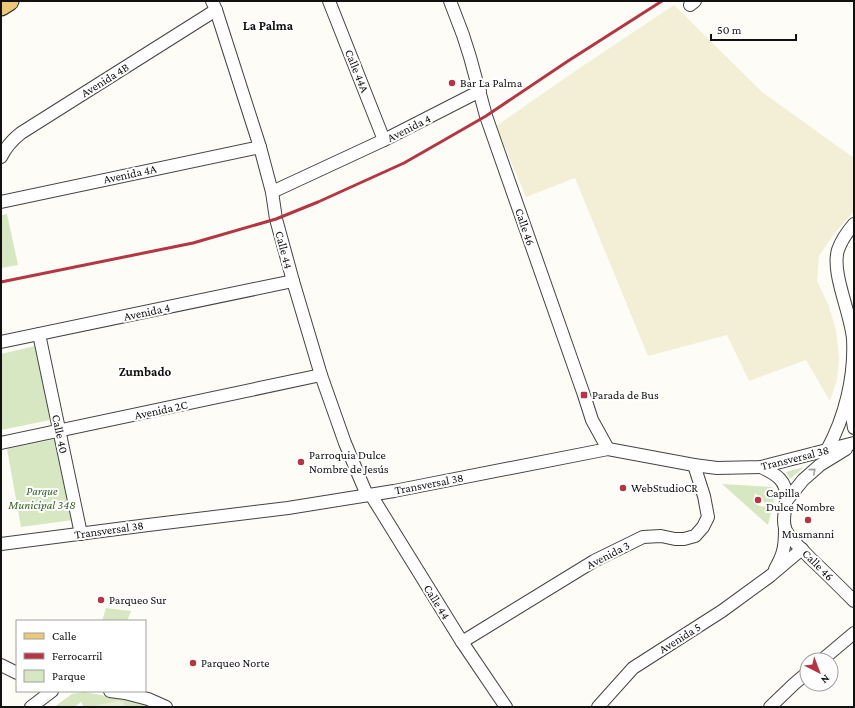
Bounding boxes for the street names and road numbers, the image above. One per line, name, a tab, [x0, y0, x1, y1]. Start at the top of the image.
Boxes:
street label: Calle 44A	[342, 47, 372, 95]
street label: Avenida 4B	[79, 60, 132, 100]
street label: Avenida 4	[385, 111, 433, 145]
street label: Avenida 4A	[102, 162, 158, 186]
street label: Calle 46	[512, 206, 538, 248]
street label: Calle 44	[272, 230, 296, 270]
street label: Avenida 4	[123, 300, 171, 324]
street label: Avenida 2C	[133, 398, 189, 422]
street label: Calle 40	[49, 413, 71, 455]
street label: Transversal 38	[759, 443, 831, 473]
street label: Transversal 38	[393, 470, 465, 498]
street label: Transversal 38	[73, 518, 145, 542]
street label: Avenida 3	[584, 538, 632, 572]
street label: Calle 46	[799, 546, 837, 584]
street label: Calle 44	[421, 582, 453, 622]
street label: Avenida 5	[657, 620, 703, 656]

